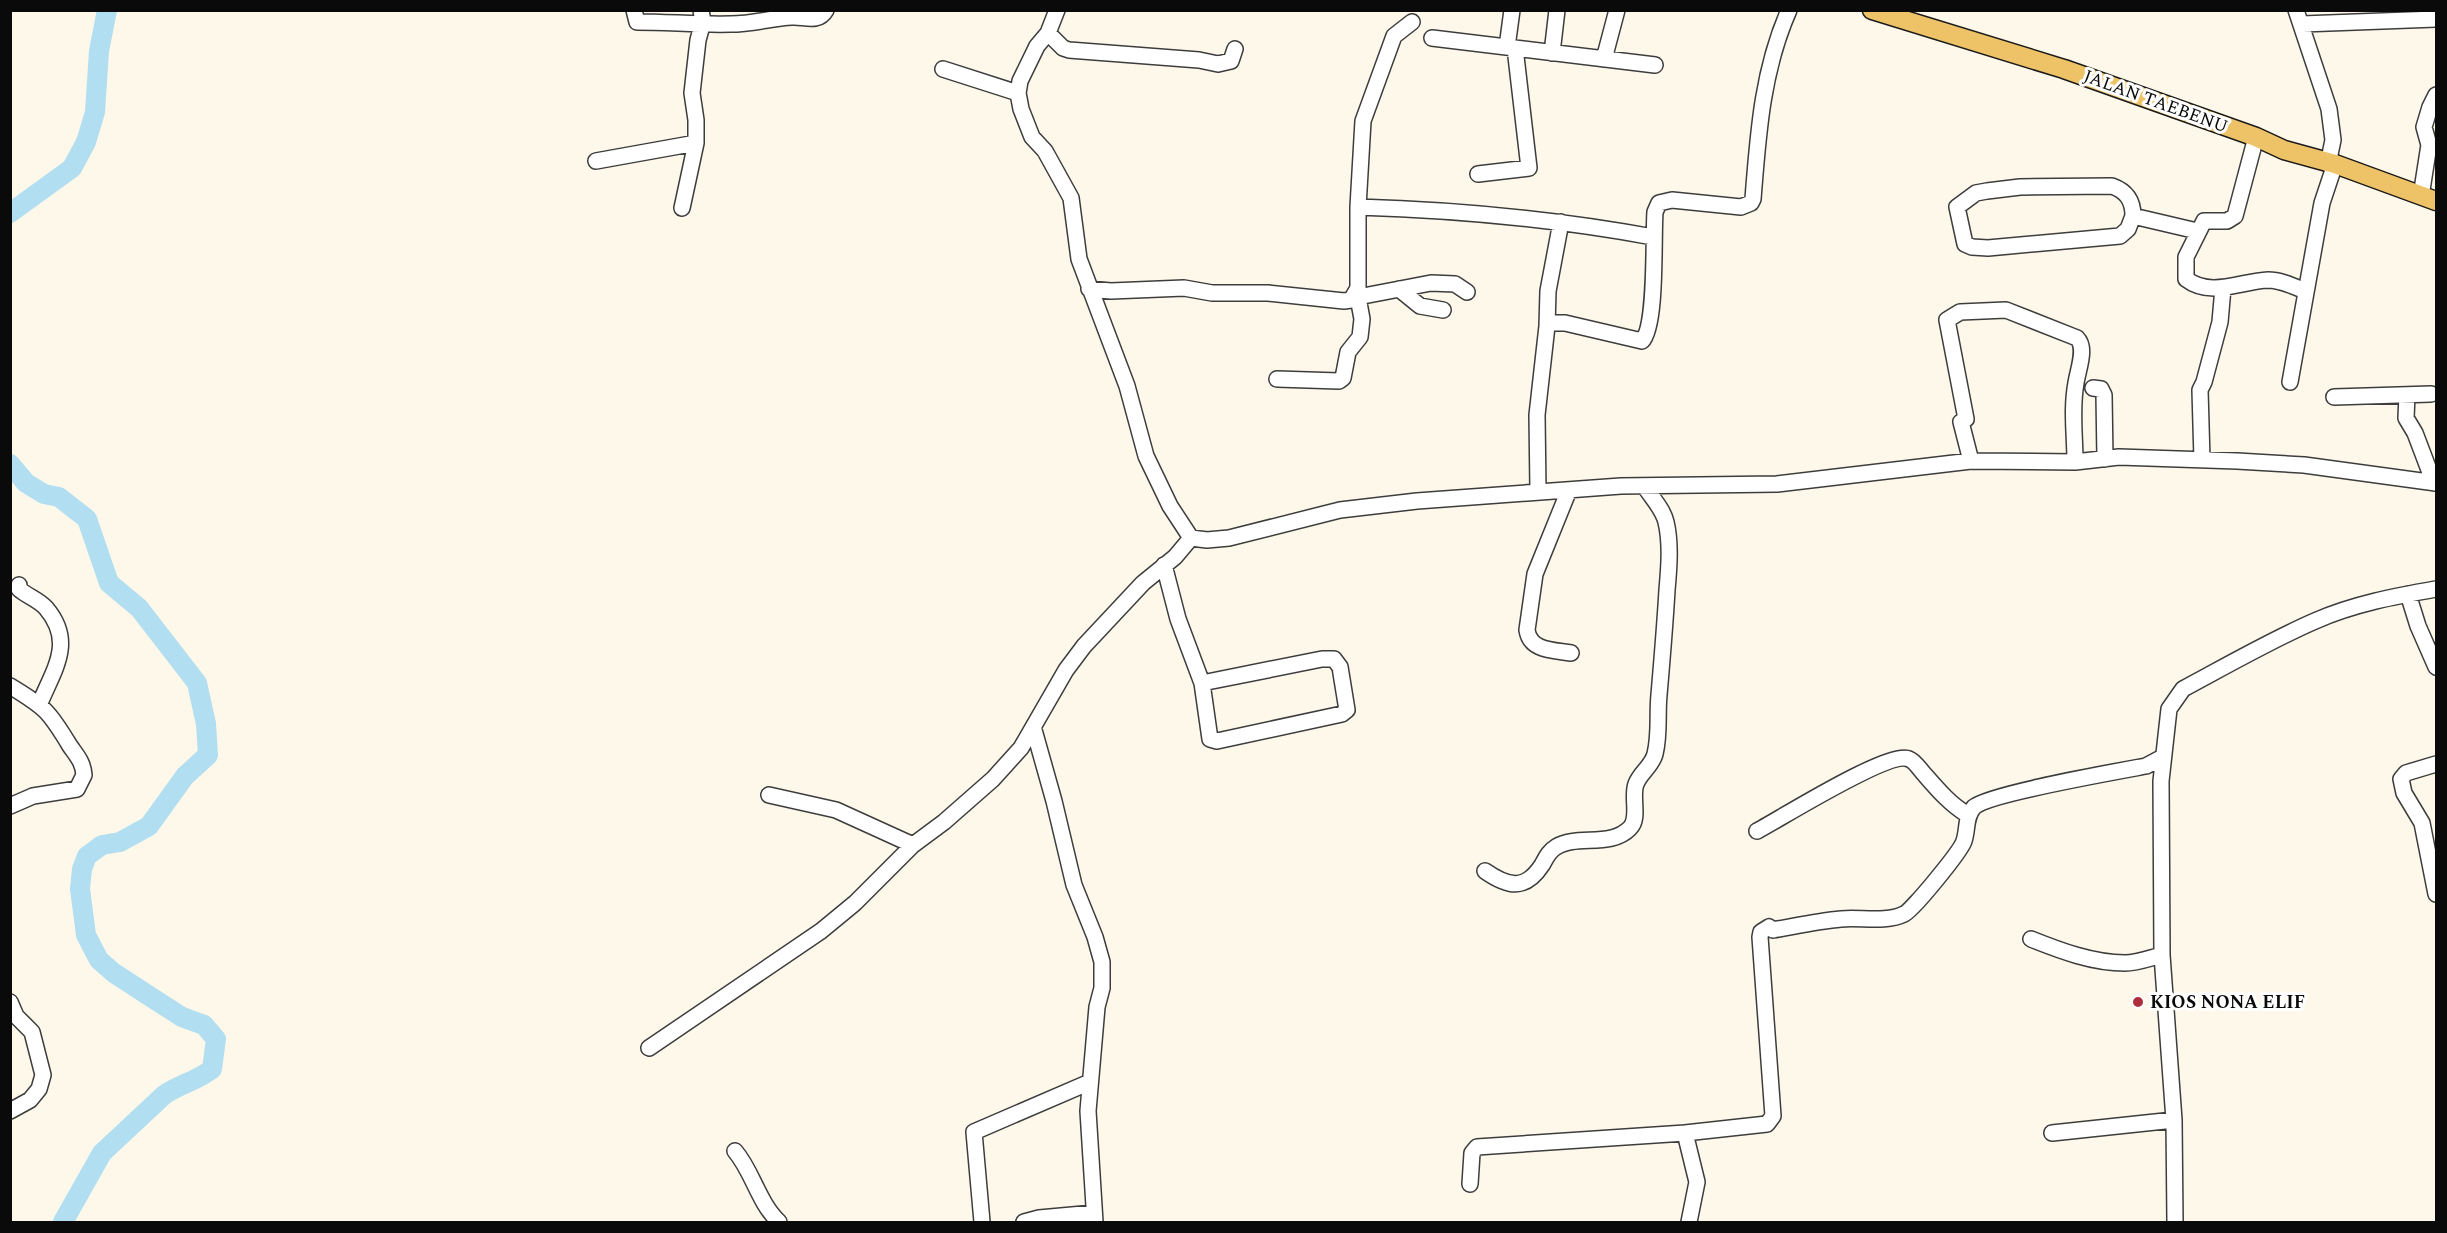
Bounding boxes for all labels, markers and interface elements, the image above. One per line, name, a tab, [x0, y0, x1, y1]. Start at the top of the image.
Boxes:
street label: JALAN TAEBENU	[2080, 63, 2232, 140]
place label: KIOS NONA ELIF	[2150, 989, 2305, 1016]
marker: KIOS NONA ELIF	[2131, 995, 2145, 1009]

